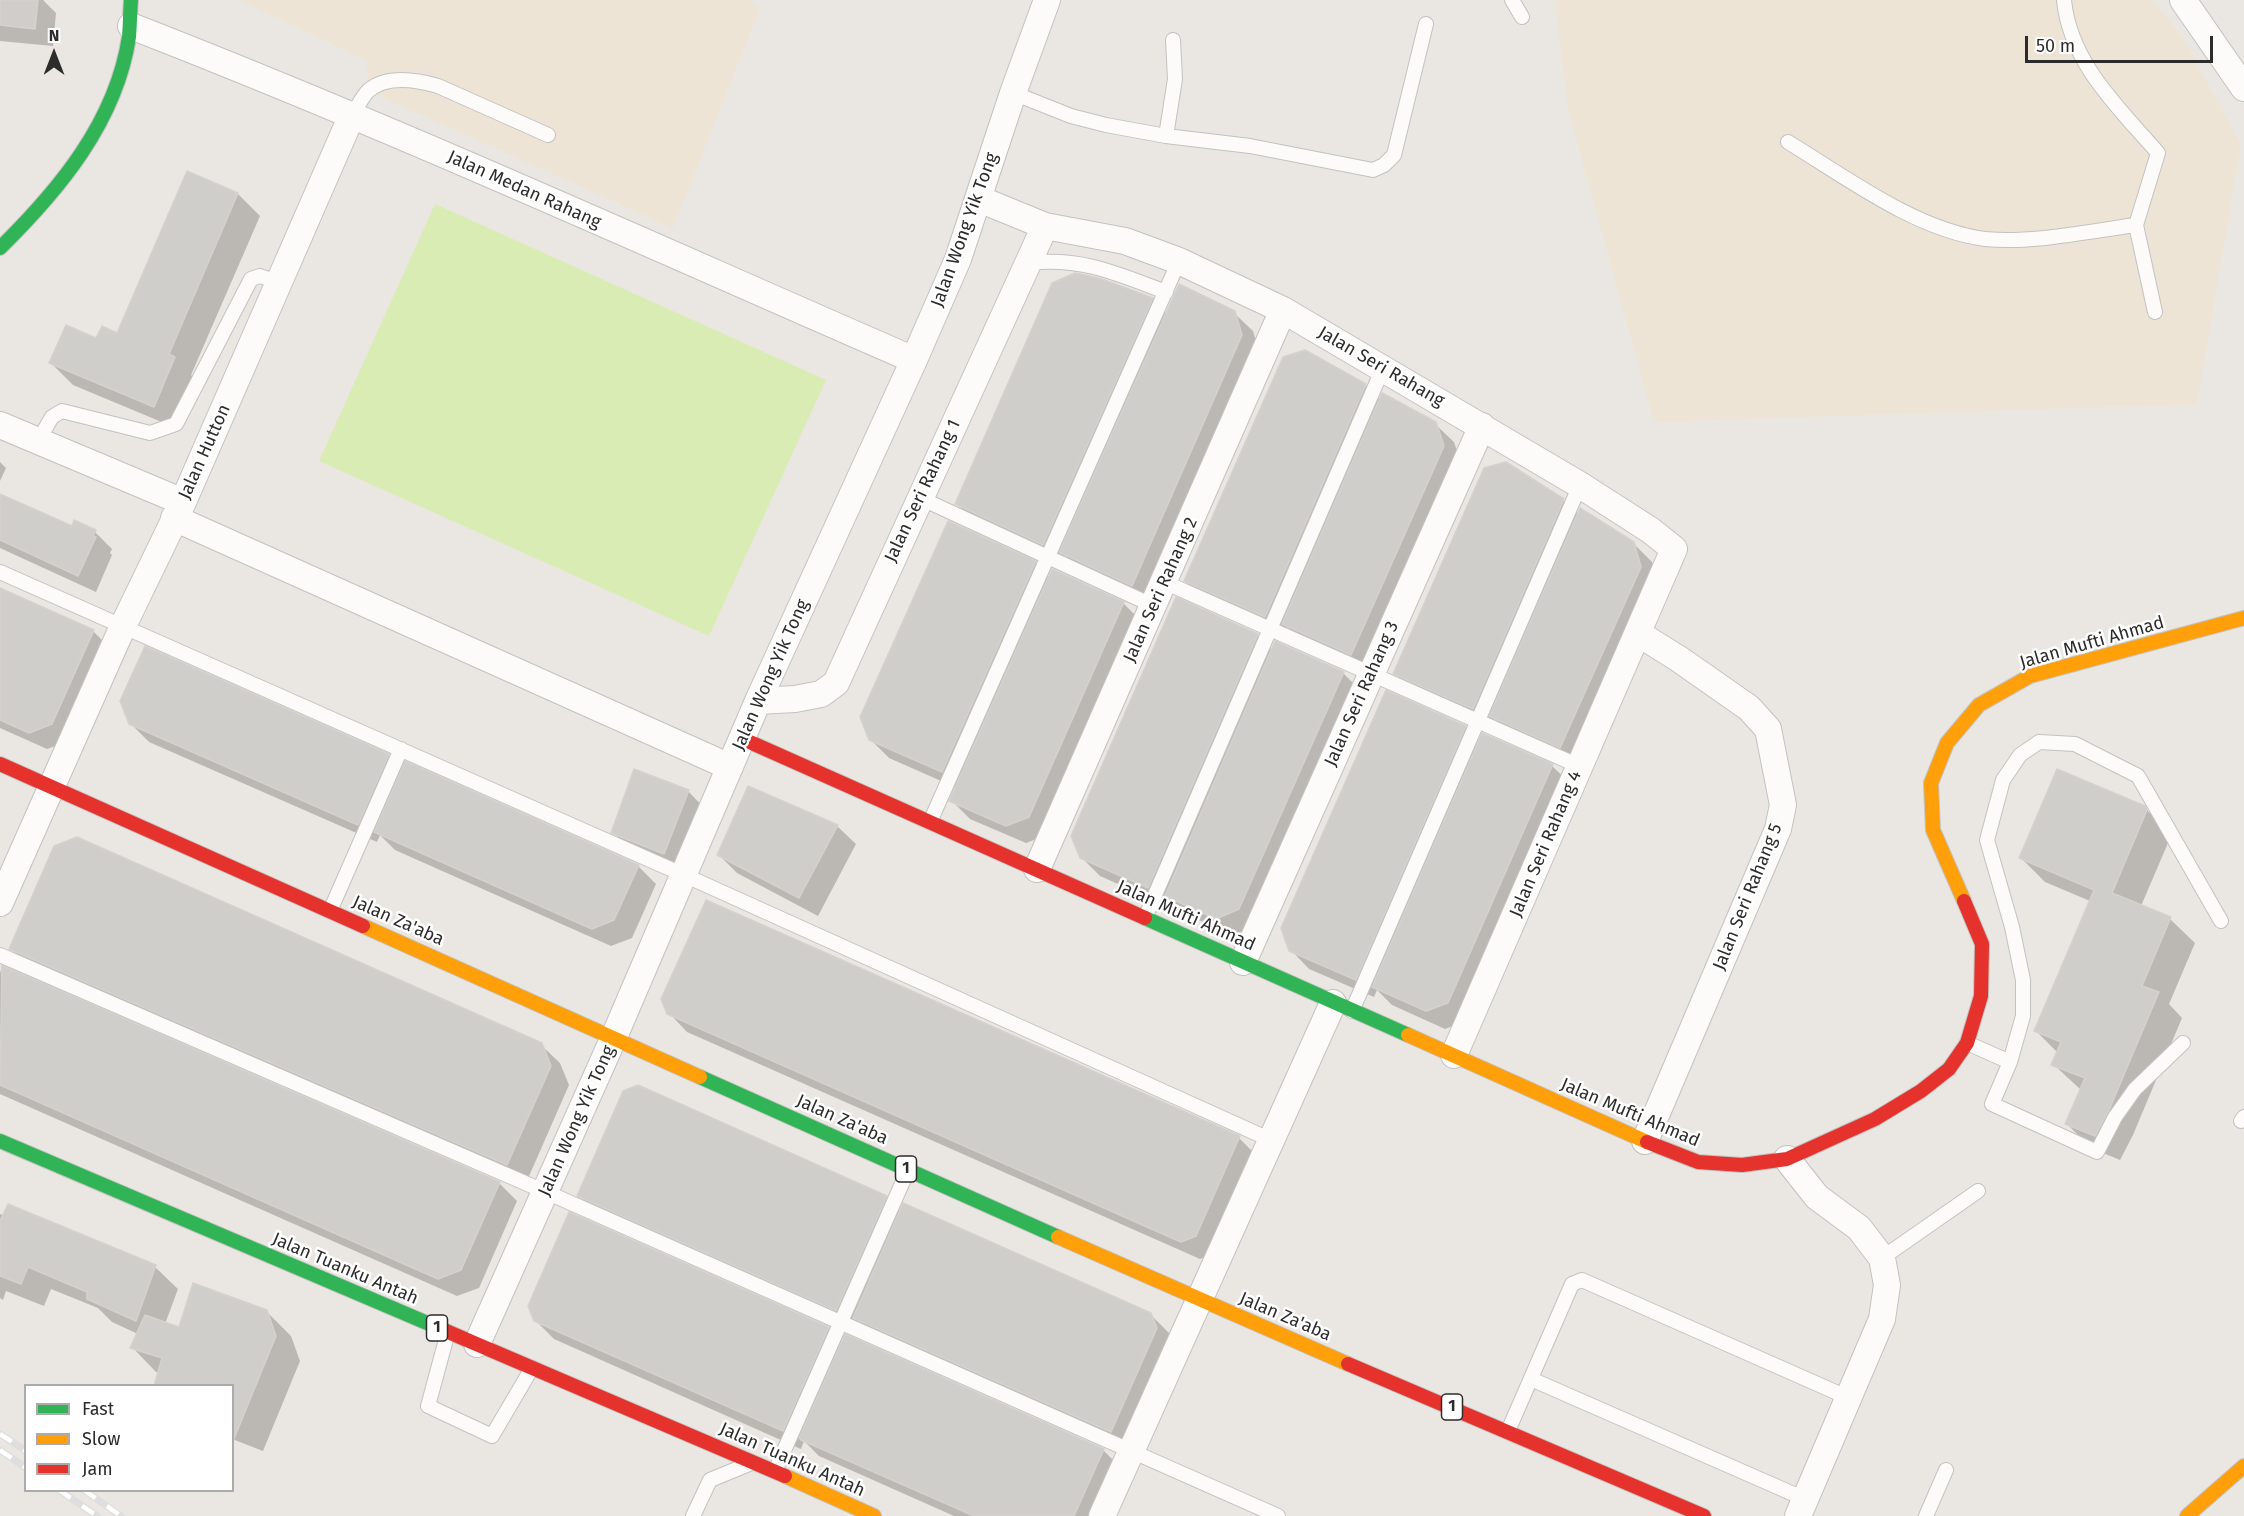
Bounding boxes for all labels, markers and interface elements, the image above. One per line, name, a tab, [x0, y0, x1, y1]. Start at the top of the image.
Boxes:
north arrow	[24, 24, 84, 84]
scale bar	[2028, 24, 2216, 62]
text: N	[49, 26, 59, 45]
text: 50 m	[2036, 35, 2075, 57]
street label: Jalan Medan Rahang	[444, 146, 604, 234]
street label: Jalan Wong Yik Tong	[927, 150, 1003, 310]
street label: Jalan Seri Rahang	[1314, 322, 1448, 412]
street label: Jalan Hutton	[174, 401, 236, 503]
street label: Jalan Seri Rahang 1	[880, 416, 966, 566]
street label: Jalan Seri Rahang 2	[1119, 514, 1203, 666]
street label: Jalan Wong Yik Tong	[728, 596, 814, 754]
street label: Jalan Mufti Ahmad	[2017, 612, 2167, 674]
street label: Jalan Seri Rahang 3	[1320, 618, 1404, 770]
street label: Jalan Seri Rahang 4	[1505, 768, 1587, 920]
street label: Jalan Seri Rahang 5	[1709, 820, 1787, 974]
street label: Jalan Mufti Ahmad	[1114, 876, 1258, 956]
street label: Jalan Za'aba	[349, 891, 447, 951]
street label: Jalan Wong Yik Tong	[534, 1042, 620, 1200]
street label: Jalan Mufti Ahmad	[1557, 1074, 1703, 1152]
street label: Jalan Za'aba	[793, 1090, 891, 1150]
road number: 1	[896, 1156, 916, 1182]
street label: Jalan Tuanku Antah	[269, 1228, 421, 1310]
street label: Jalan Za'aba	[1236, 1288, 1334, 1346]
road number: 1	[426, 1315, 448, 1341]
legend	[24, 1384, 234, 1492]
road number: 1	[1442, 1394, 1462, 1420]
text: Fast	[82, 1398, 114, 1420]
street label: Jalan Tuanku Antah	[716, 1418, 868, 1502]
text: Slow	[82, 1428, 120, 1450]
text: Jam	[82, 1458, 113, 1480]

